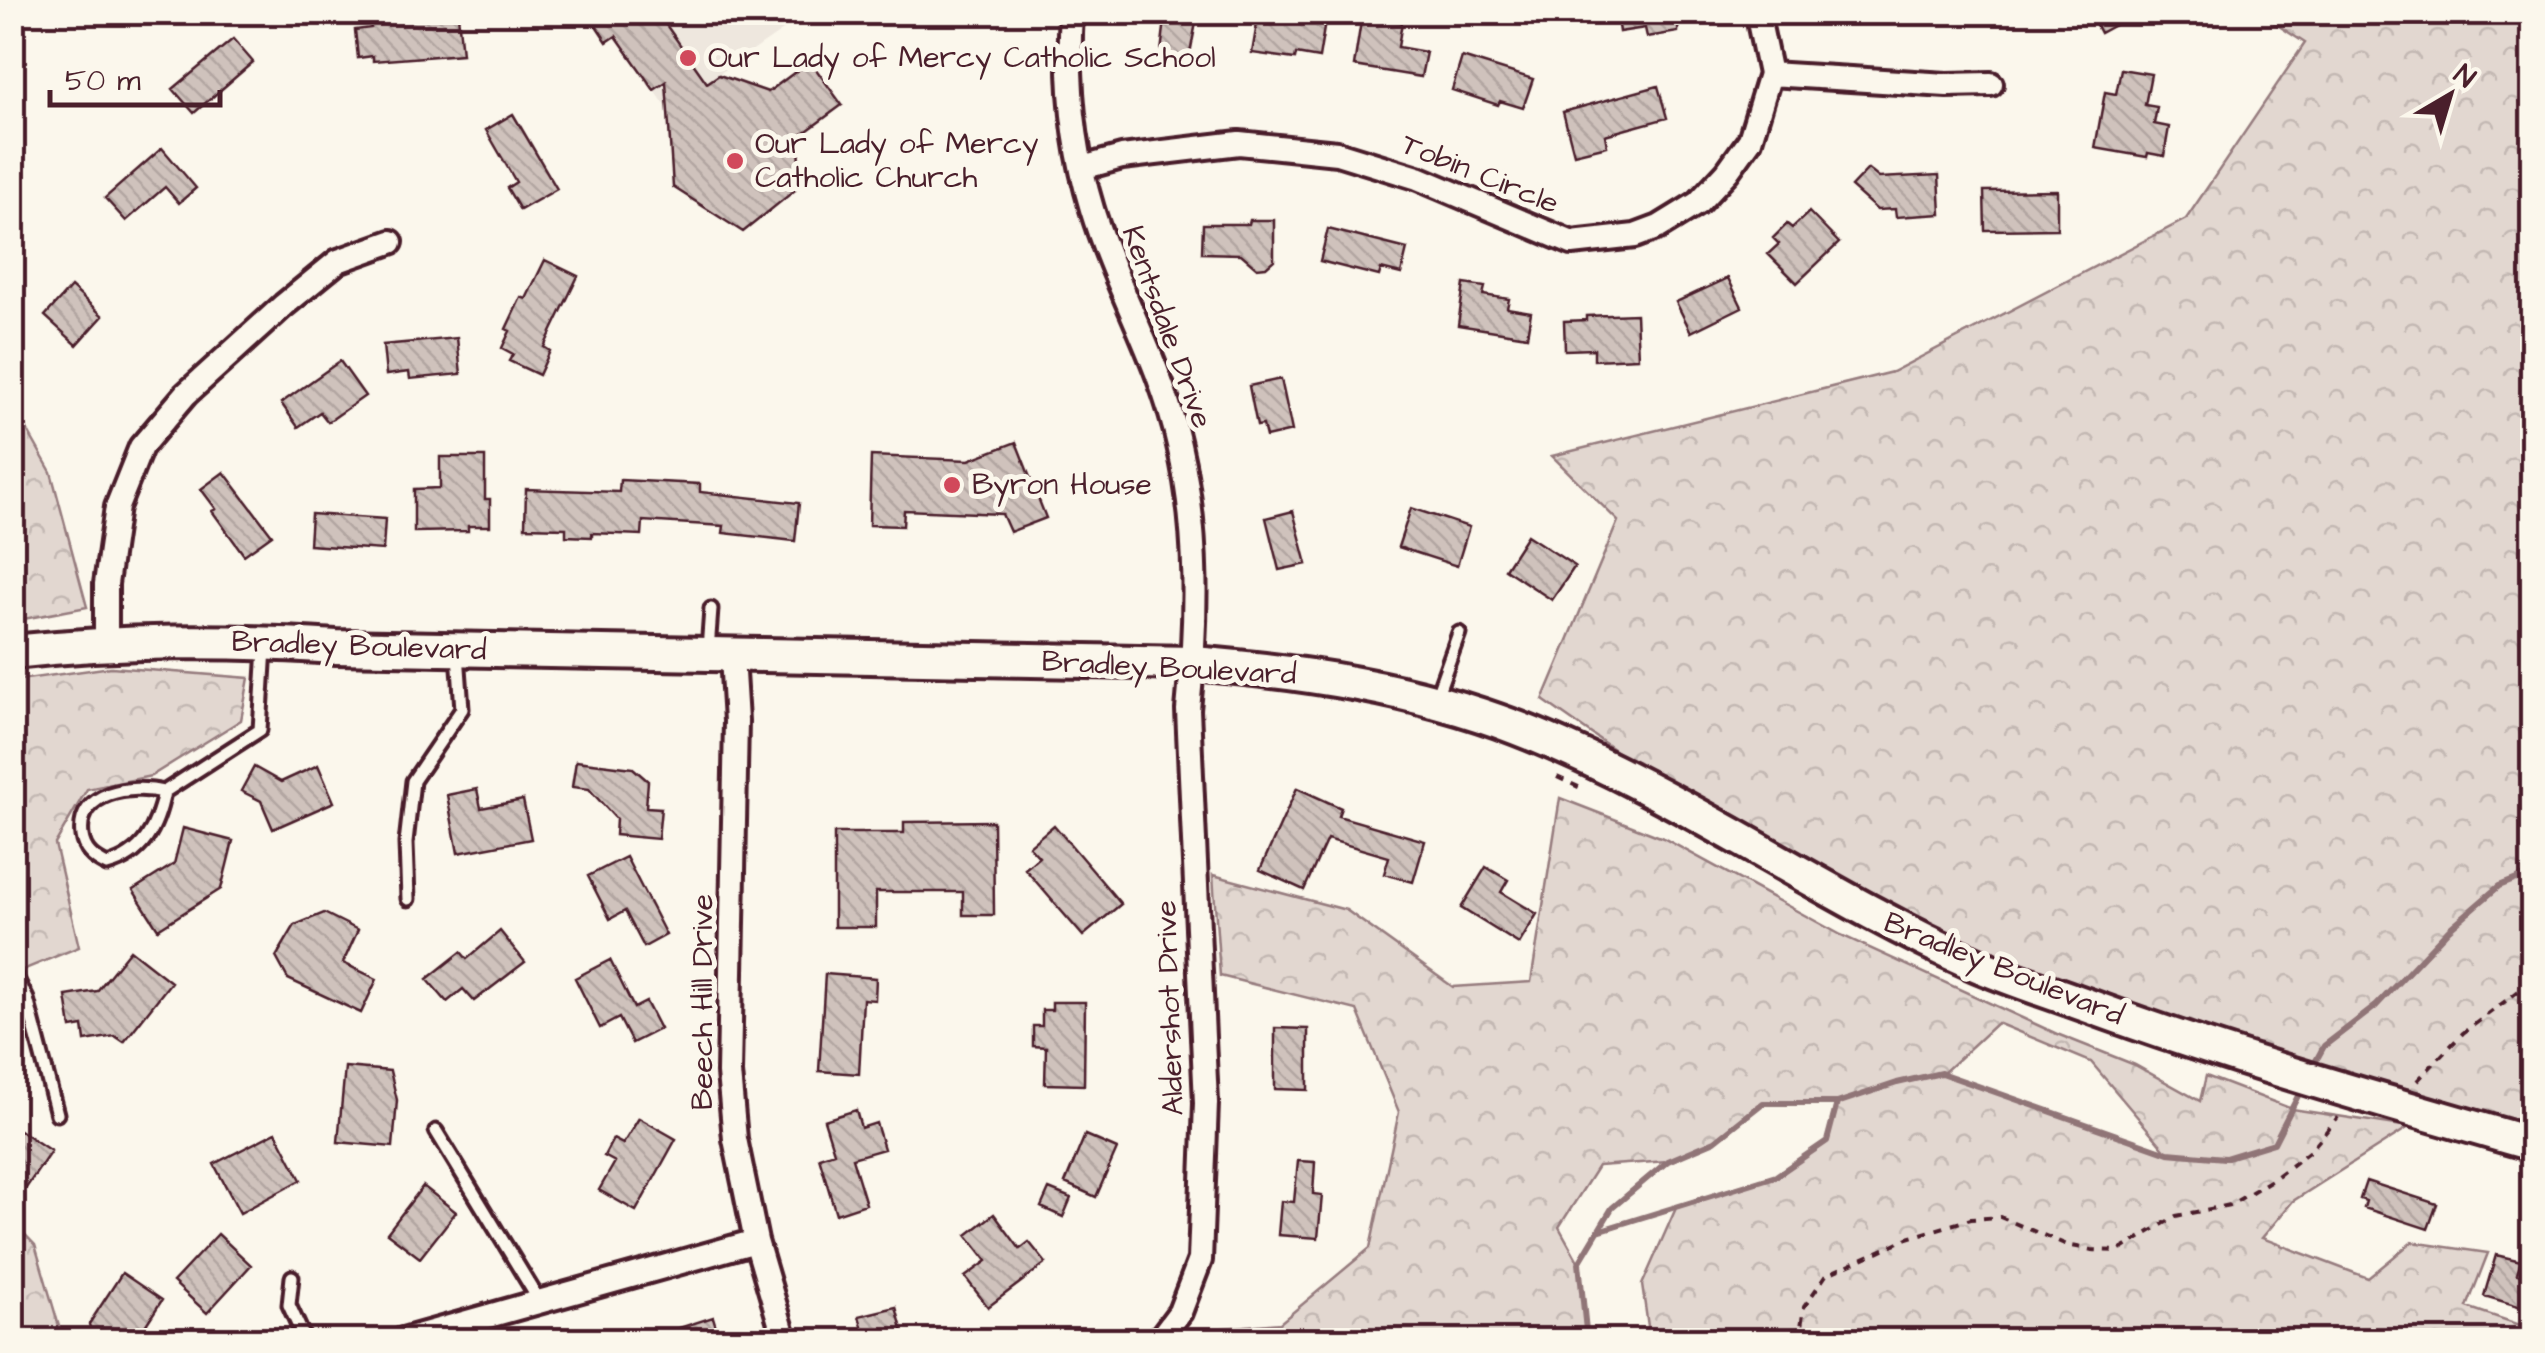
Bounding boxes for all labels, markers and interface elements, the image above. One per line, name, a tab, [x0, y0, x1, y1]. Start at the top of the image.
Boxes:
place label: Our Lady of Mercy Catholic School	[708, 37, 1216, 80]
scale bar	[50, 45, 220, 107]
north arrow	[2400, 45, 2500, 145]
marker: Our Lady of Mercy Catholic School	[677, 47, 699, 69]
text: N	[2446, 56, 2484, 98]
text: 50 m	[65, 60, 141, 102]
place label: Our Lady of Mercy Catholic Church	[755, 123, 1039, 199]
street label: Tobin Circle	[1395, 123, 1565, 225]
marker: Our Lady of Mercy Catholic Church	[724, 150, 746, 172]
street label: Kentsdale Drive	[1111, 220, 1223, 434]
place label: Byron House	[972, 464, 1152, 507]
marker: Byron House	[941, 474, 963, 496]
street label: Bradley Boulevard	[231, 621, 487, 672]
street label: Bradley Boulevard	[1040, 640, 1297, 697]
street label: Beech Hill Drive	[682, 894, 724, 1110]
street label: Aldershot Drive	[1145, 900, 1195, 1116]
street label: Bradley Boulevard	[1877, 902, 2130, 1037]

